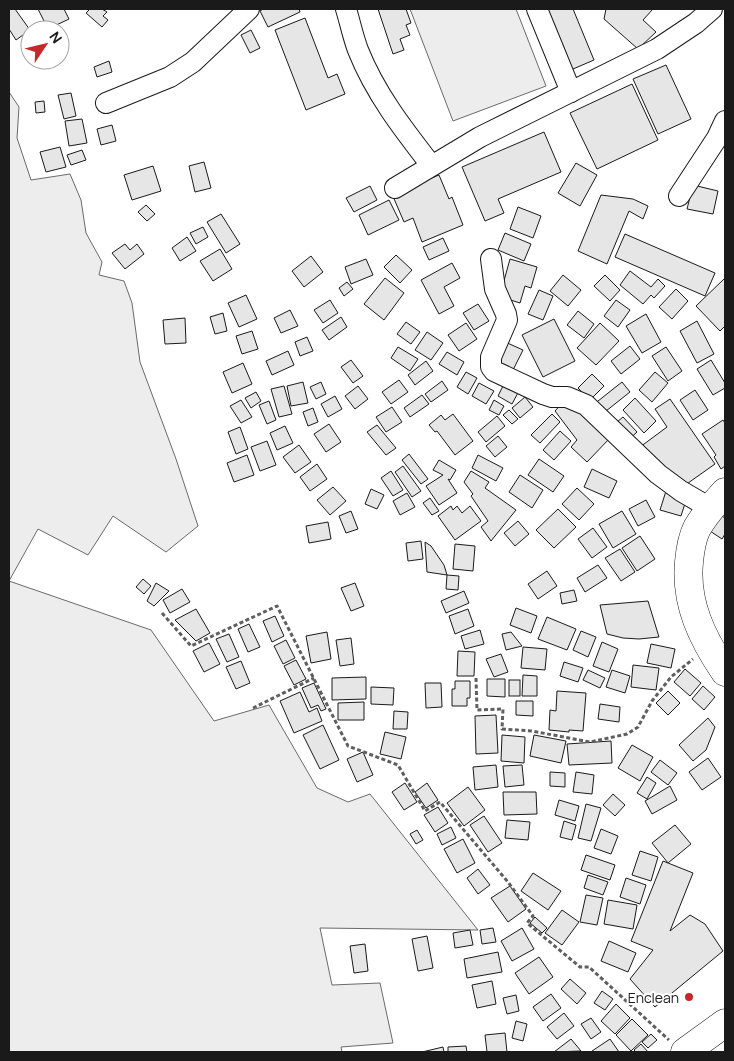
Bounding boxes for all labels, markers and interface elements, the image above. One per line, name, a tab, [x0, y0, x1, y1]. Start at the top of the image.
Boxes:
north arrow	[20, 20, 70, 70]
text: N	[45, 28, 67, 47]
place label: Enclean	[628, 988, 679, 1007]
marker: Enclean	[683, 991, 695, 1003]

